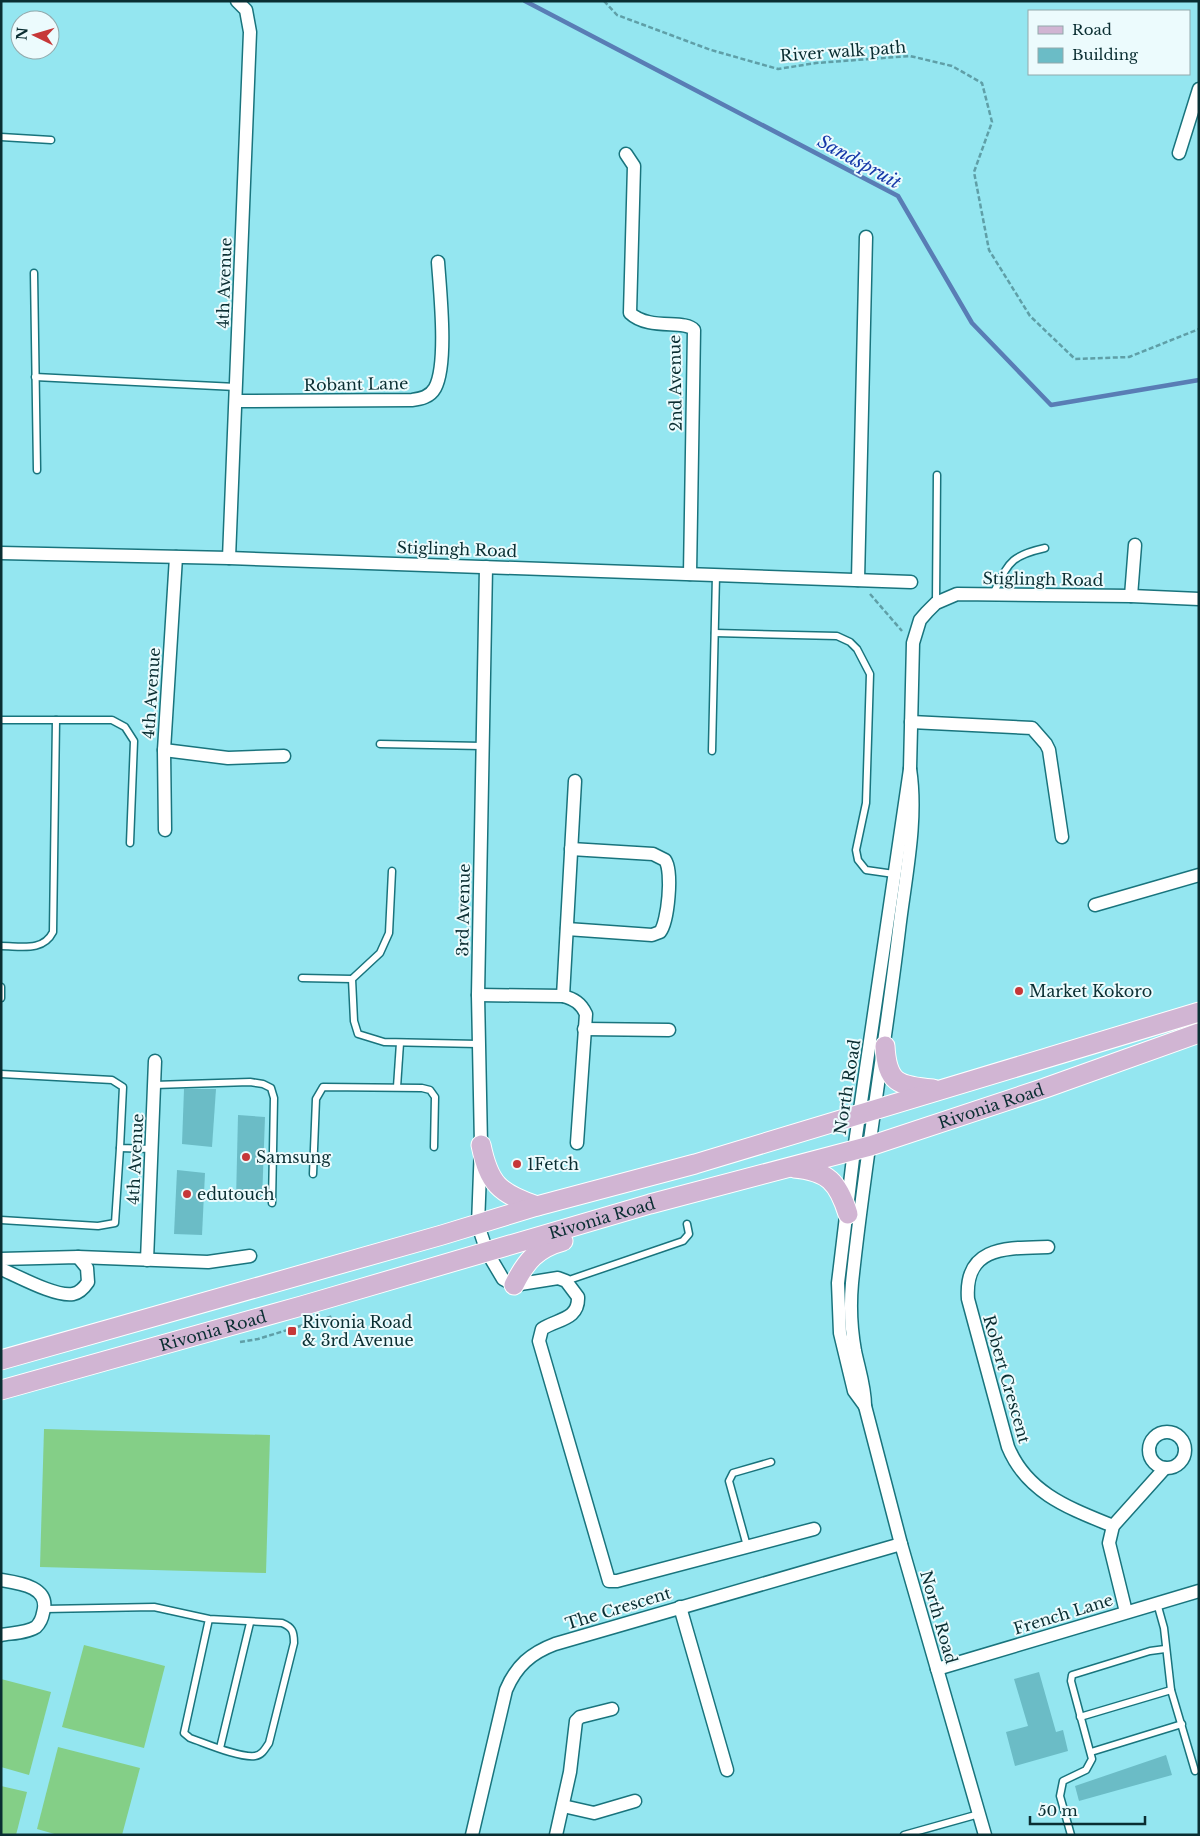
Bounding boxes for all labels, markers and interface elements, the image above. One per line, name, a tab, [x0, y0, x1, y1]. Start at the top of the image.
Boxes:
north arrow	[10, 10, 60, 60]
legend	[1028, 10, 1190, 75]
text: Road	[1072, 20, 1112, 39]
text: N	[13, 27, 32, 41]
street label: River walk path	[779, 37, 907, 65]
text: Building	[1072, 45, 1139, 64]
water label: Sandspruit	[814, 130, 905, 194]
street label: 4th Avenue	[212, 237, 236, 329]
street label: 2nd Avenue	[664, 335, 686, 431]
street label: Robant Lane	[304, 373, 408, 395]
street label: Stiglingh Road	[396, 537, 518, 561]
street label: Stiglingh Road	[982, 568, 1104, 590]
street label: 4th Avenue	[138, 647, 164, 739]
street label: 3rd Avenue	[452, 863, 474, 957]
place label: Market Kokoro	[1029, 981, 1152, 1001]
marker: Market Kokoro	[1013, 985, 1025, 997]
street label: North Road	[830, 1038, 864, 1136]
street label: Rivonia Road	[935, 1079, 1047, 1133]
street label: 4th Avenue	[123, 1113, 147, 1205]
place label: Samsung	[256, 1147, 331, 1167]
marker: Samsung	[240, 1151, 252, 1163]
place label: 1Fetch	[527, 1154, 579, 1174]
marker: 1Fetch	[511, 1158, 523, 1170]
place label: edutouch	[197, 1184, 275, 1204]
marker: edutouch	[181, 1188, 193, 1200]
street label: Rivonia Road	[546, 1193, 658, 1243]
street label: Rivonia Road	[157, 1306, 269, 1355]
place label: Rivonia Road & 3rd Avenue	[302, 1312, 414, 1350]
street label: Robert Crescent	[979, 1313, 1035, 1445]
marker: Rivonia Road & 3rd Avenue	[286, 1325, 298, 1337]
street label: North Road	[916, 1568, 962, 1666]
street label: The Crescent	[563, 1582, 673, 1634]
street label: French Lane	[1011, 1589, 1115, 1639]
scale bar	[1030, 1794, 1145, 1826]
text: 50 m	[1038, 1801, 1078, 1820]

